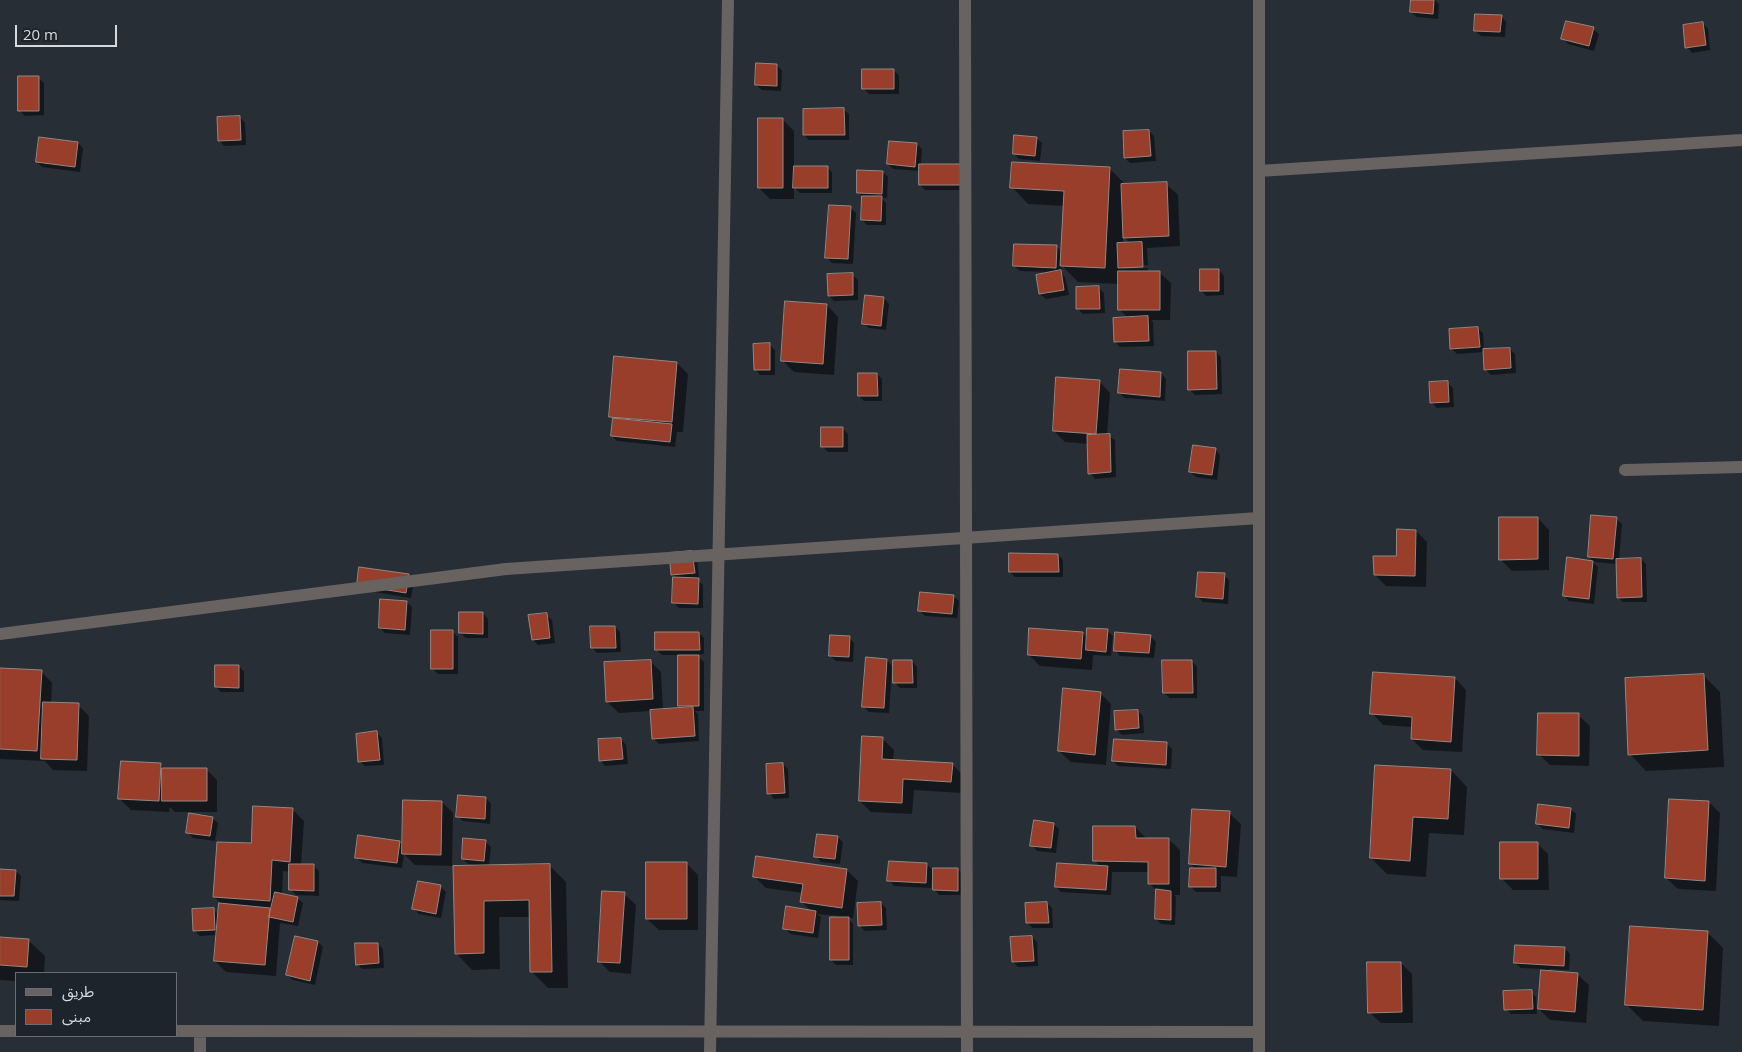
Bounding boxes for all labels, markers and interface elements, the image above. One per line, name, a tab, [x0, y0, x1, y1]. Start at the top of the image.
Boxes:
scale bar	[18, 15, 120, 47]
text: 20 m	[23, 24, 58, 44]
legend	[15, 972, 178, 1037]
text: طريق	[62, 981, 94, 1001]
text: مبنى	[62, 1006, 91, 1026]

